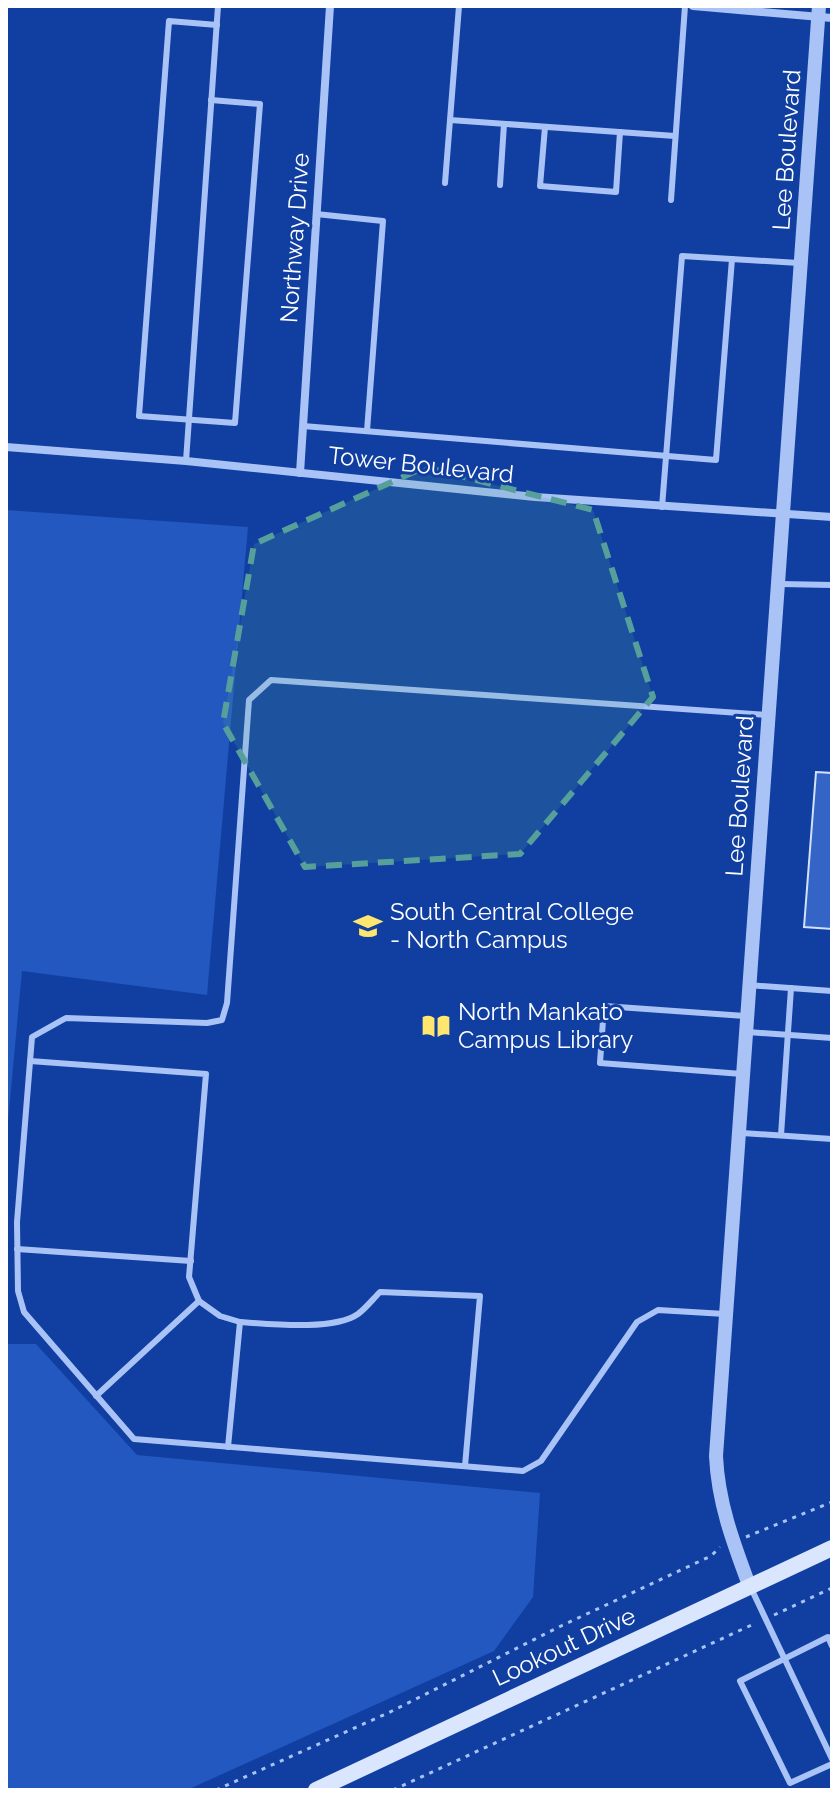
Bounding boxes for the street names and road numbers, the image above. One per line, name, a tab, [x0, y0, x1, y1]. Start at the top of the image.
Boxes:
street label: Lee Boulevard	[766, 68, 807, 231]
street label: Northway Drive	[274, 152, 315, 324]
street label: Tower Boulevard	[327, 440, 515, 489]
street label: Lee Boulevard	[719, 714, 760, 877]
street label: Lookout Drive	[488, 1601, 640, 1692]

